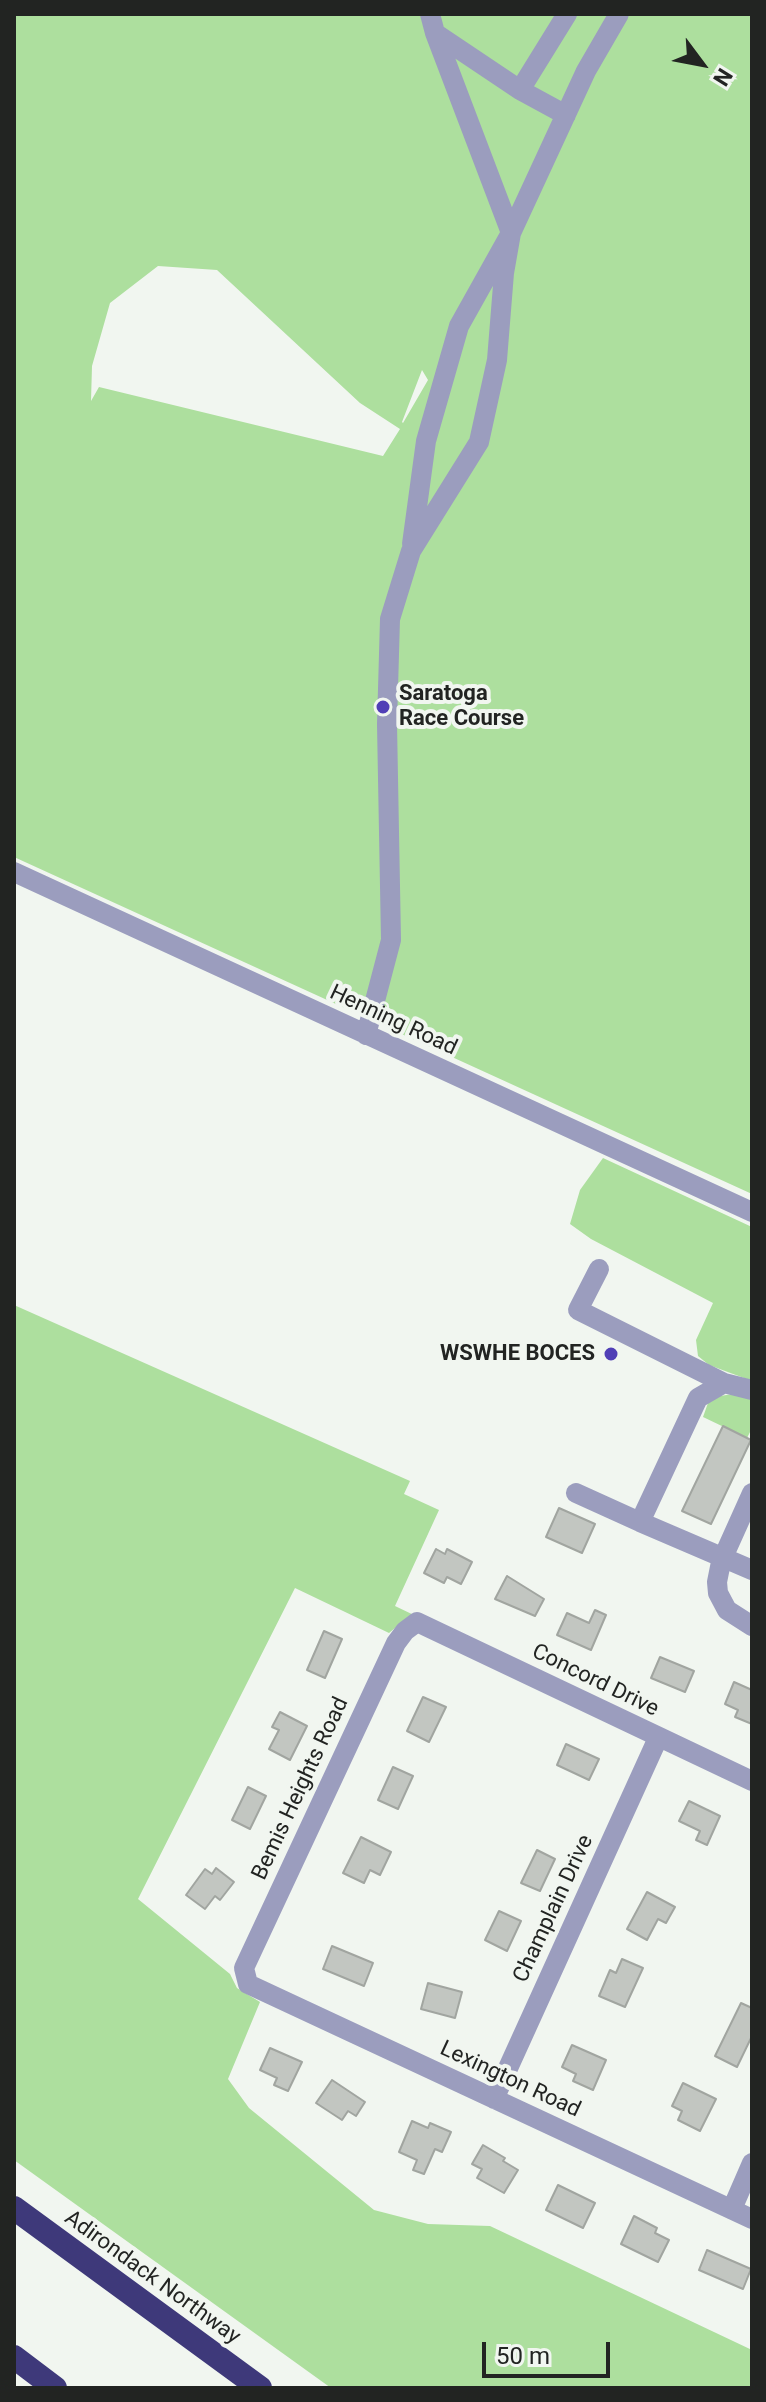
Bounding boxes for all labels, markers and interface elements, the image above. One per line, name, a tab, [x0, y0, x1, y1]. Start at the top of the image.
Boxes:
north arrow	[662, 24, 742, 104]
text: N	[708, 64, 737, 90]
place label: Saratoga Race Course	[399, 681, 524, 732]
marker: Saratoga Race Course	[374, 698, 392, 716]
street label: Henning Road	[325, 980, 461, 1062]
place label: WSWHE BOCES	[440, 1341, 595, 1367]
marker: WSWHE BOCES	[602, 1345, 620, 1363]
street label: Concord Drive	[527, 1639, 663, 1723]
street label: Bemis Heights Road	[247, 1693, 355, 1885]
street label: Champlain Drive	[508, 1831, 600, 1987]
street label: Lexington Road	[436, 2036, 584, 2124]
street label: Adirondack Northway	[59, 2205, 245, 2351]
scale bar	[486, 2326, 614, 2376]
text: 50 m	[496, 2342, 550, 2370]

